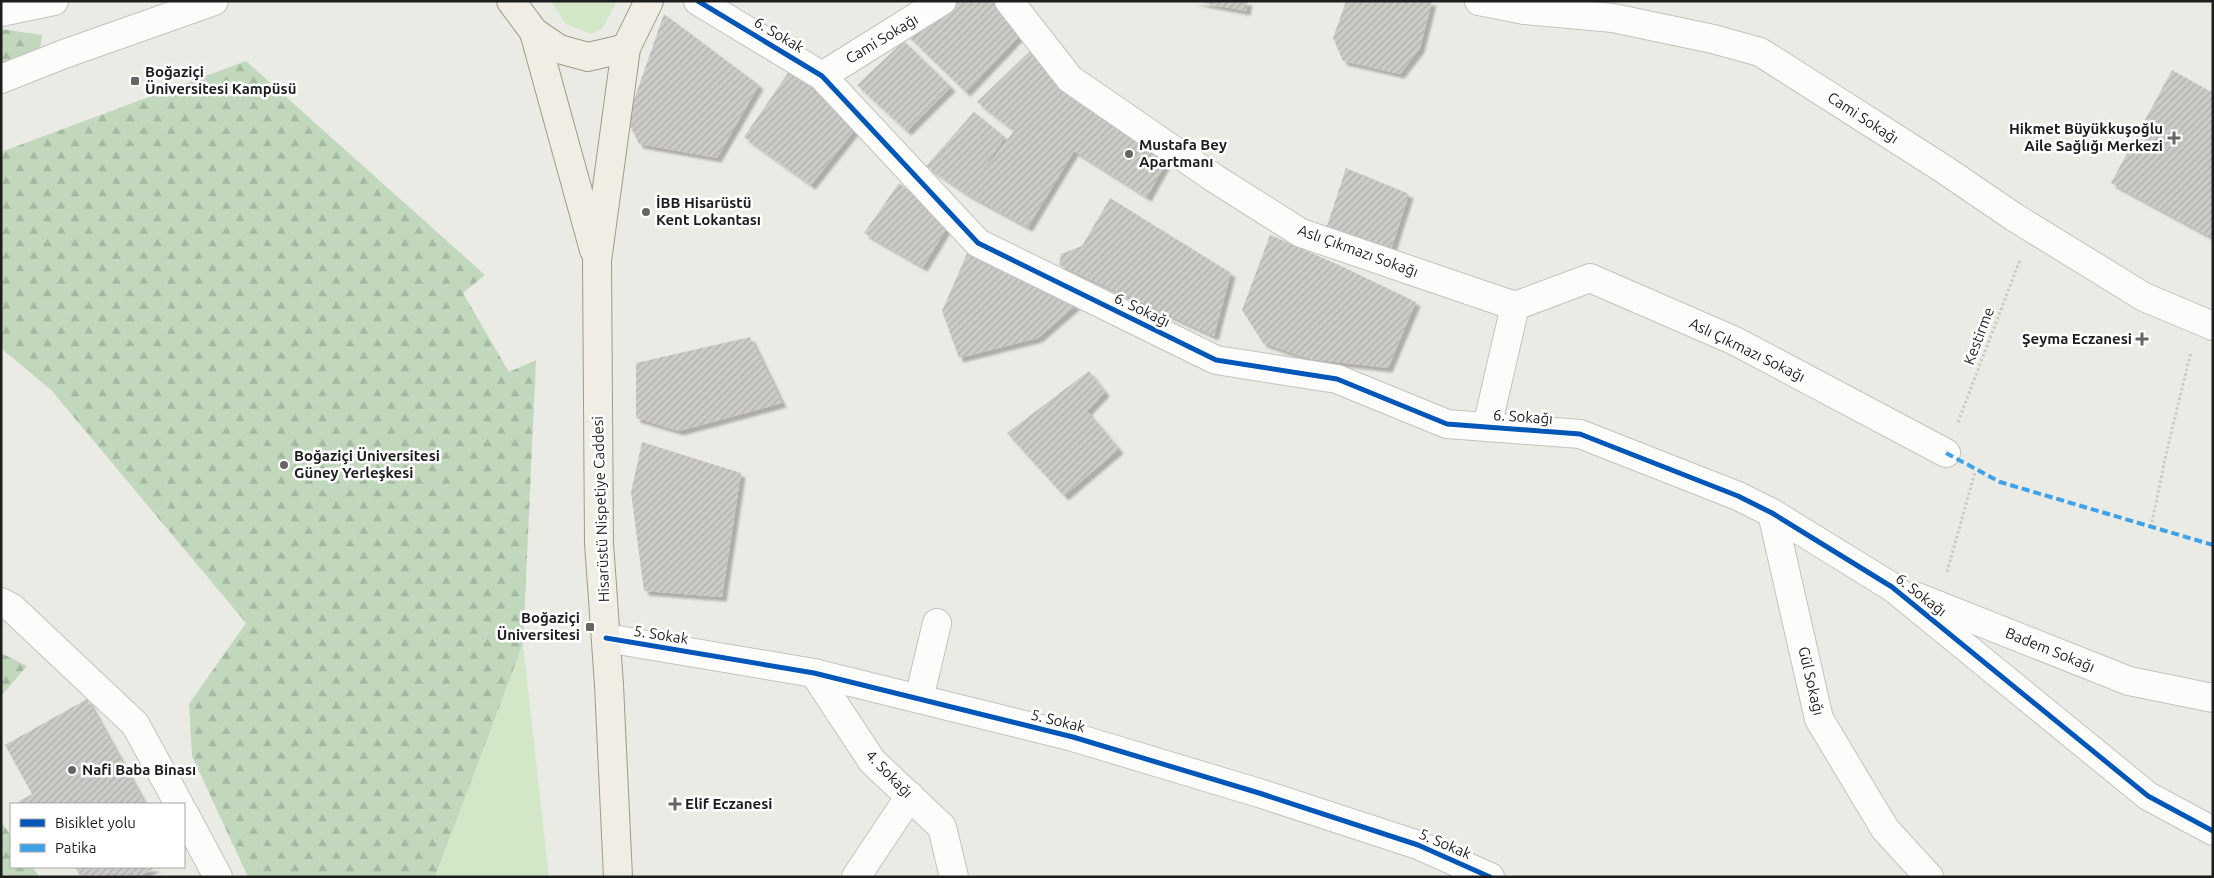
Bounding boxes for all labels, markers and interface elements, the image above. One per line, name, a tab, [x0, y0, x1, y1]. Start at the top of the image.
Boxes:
street label: Cami Sokağı	[843, 10, 921, 67]
street label: 6. Sokak	[751, 13, 808, 56]
place label: Boğaziçi Üniversitesi Kampüsü	[145, 63, 296, 97]
marker: Boğaziçi Üniversitesi Kampüsü	[129, 75, 141, 87]
street label: Cami Sokağı	[1825, 88, 1902, 147]
place label: Hikmet Büyükkuşoğlu Aile Sağlığı Merkezi	[2009, 120, 2163, 154]
marker: Hikmet Büyükkuşoğlu Aile Sağlığı Merkezi	[2167, 131, 2181, 145]
place label: Mustafa Bey Apartmanı	[1139, 136, 1227, 170]
marker: Mustafa Bey Apartmanı	[1123, 148, 1135, 160]
place label: İBB Hisarüstü Kent Lokantası	[656, 194, 761, 228]
marker: İBB Hisarüstü Kent Lokantası	[640, 206, 652, 218]
street label: Aslı Çıkmazı Sokağı	[1296, 221, 1421, 280]
street label: 6. Sokağı	[1112, 289, 1173, 330]
street label: Kestirme	[1960, 305, 1997, 367]
street label: Aslı Çıkmazı Sokağı	[1687, 314, 1808, 385]
place label: Şeyma Eczanesi	[2022, 330, 2132, 348]
marker: Şeyma Eczanesi	[2136, 333, 2148, 345]
street label: 6. Sokağı	[1493, 406, 1553, 427]
street label: Hisarüstü Nispetiye Caddesi	[589, 416, 612, 602]
place label: Boğaziçi Üniversitesi Güney Yerleşkesi	[294, 447, 440, 482]
marker: Boğaziçi Üniversitesi Güney Yerleşkesi	[278, 459, 290, 471]
street label: 6. Sokağı	[1893, 570, 1950, 620]
place label: Boğaziçi Üniversitesi	[497, 609, 580, 643]
marker: Boğaziçi Üniversitesi	[584, 621, 596, 633]
street label: 5. Sokak	[633, 622, 690, 647]
street label: Badem Sokağı	[2003, 624, 2097, 675]
street label: Gül Sokağı	[1795, 645, 1828, 717]
street label: 5. Sokak	[1029, 706, 1087, 736]
street label: 4. Sokağı	[862, 746, 916, 801]
place label: Nafi Baba Binası	[82, 761, 196, 778]
marker: Nafi Baba Binası	[66, 764, 78, 776]
place label: Elif Eczanesi	[685, 795, 773, 812]
marker: Elif Eczanesi	[669, 798, 681, 810]
legend	[10, 803, 185, 868]
text: Bisiklet yolu	[55, 814, 136, 831]
street label: 5. Sokak	[1417, 825, 1474, 862]
text: Patika	[55, 839, 96, 856]

